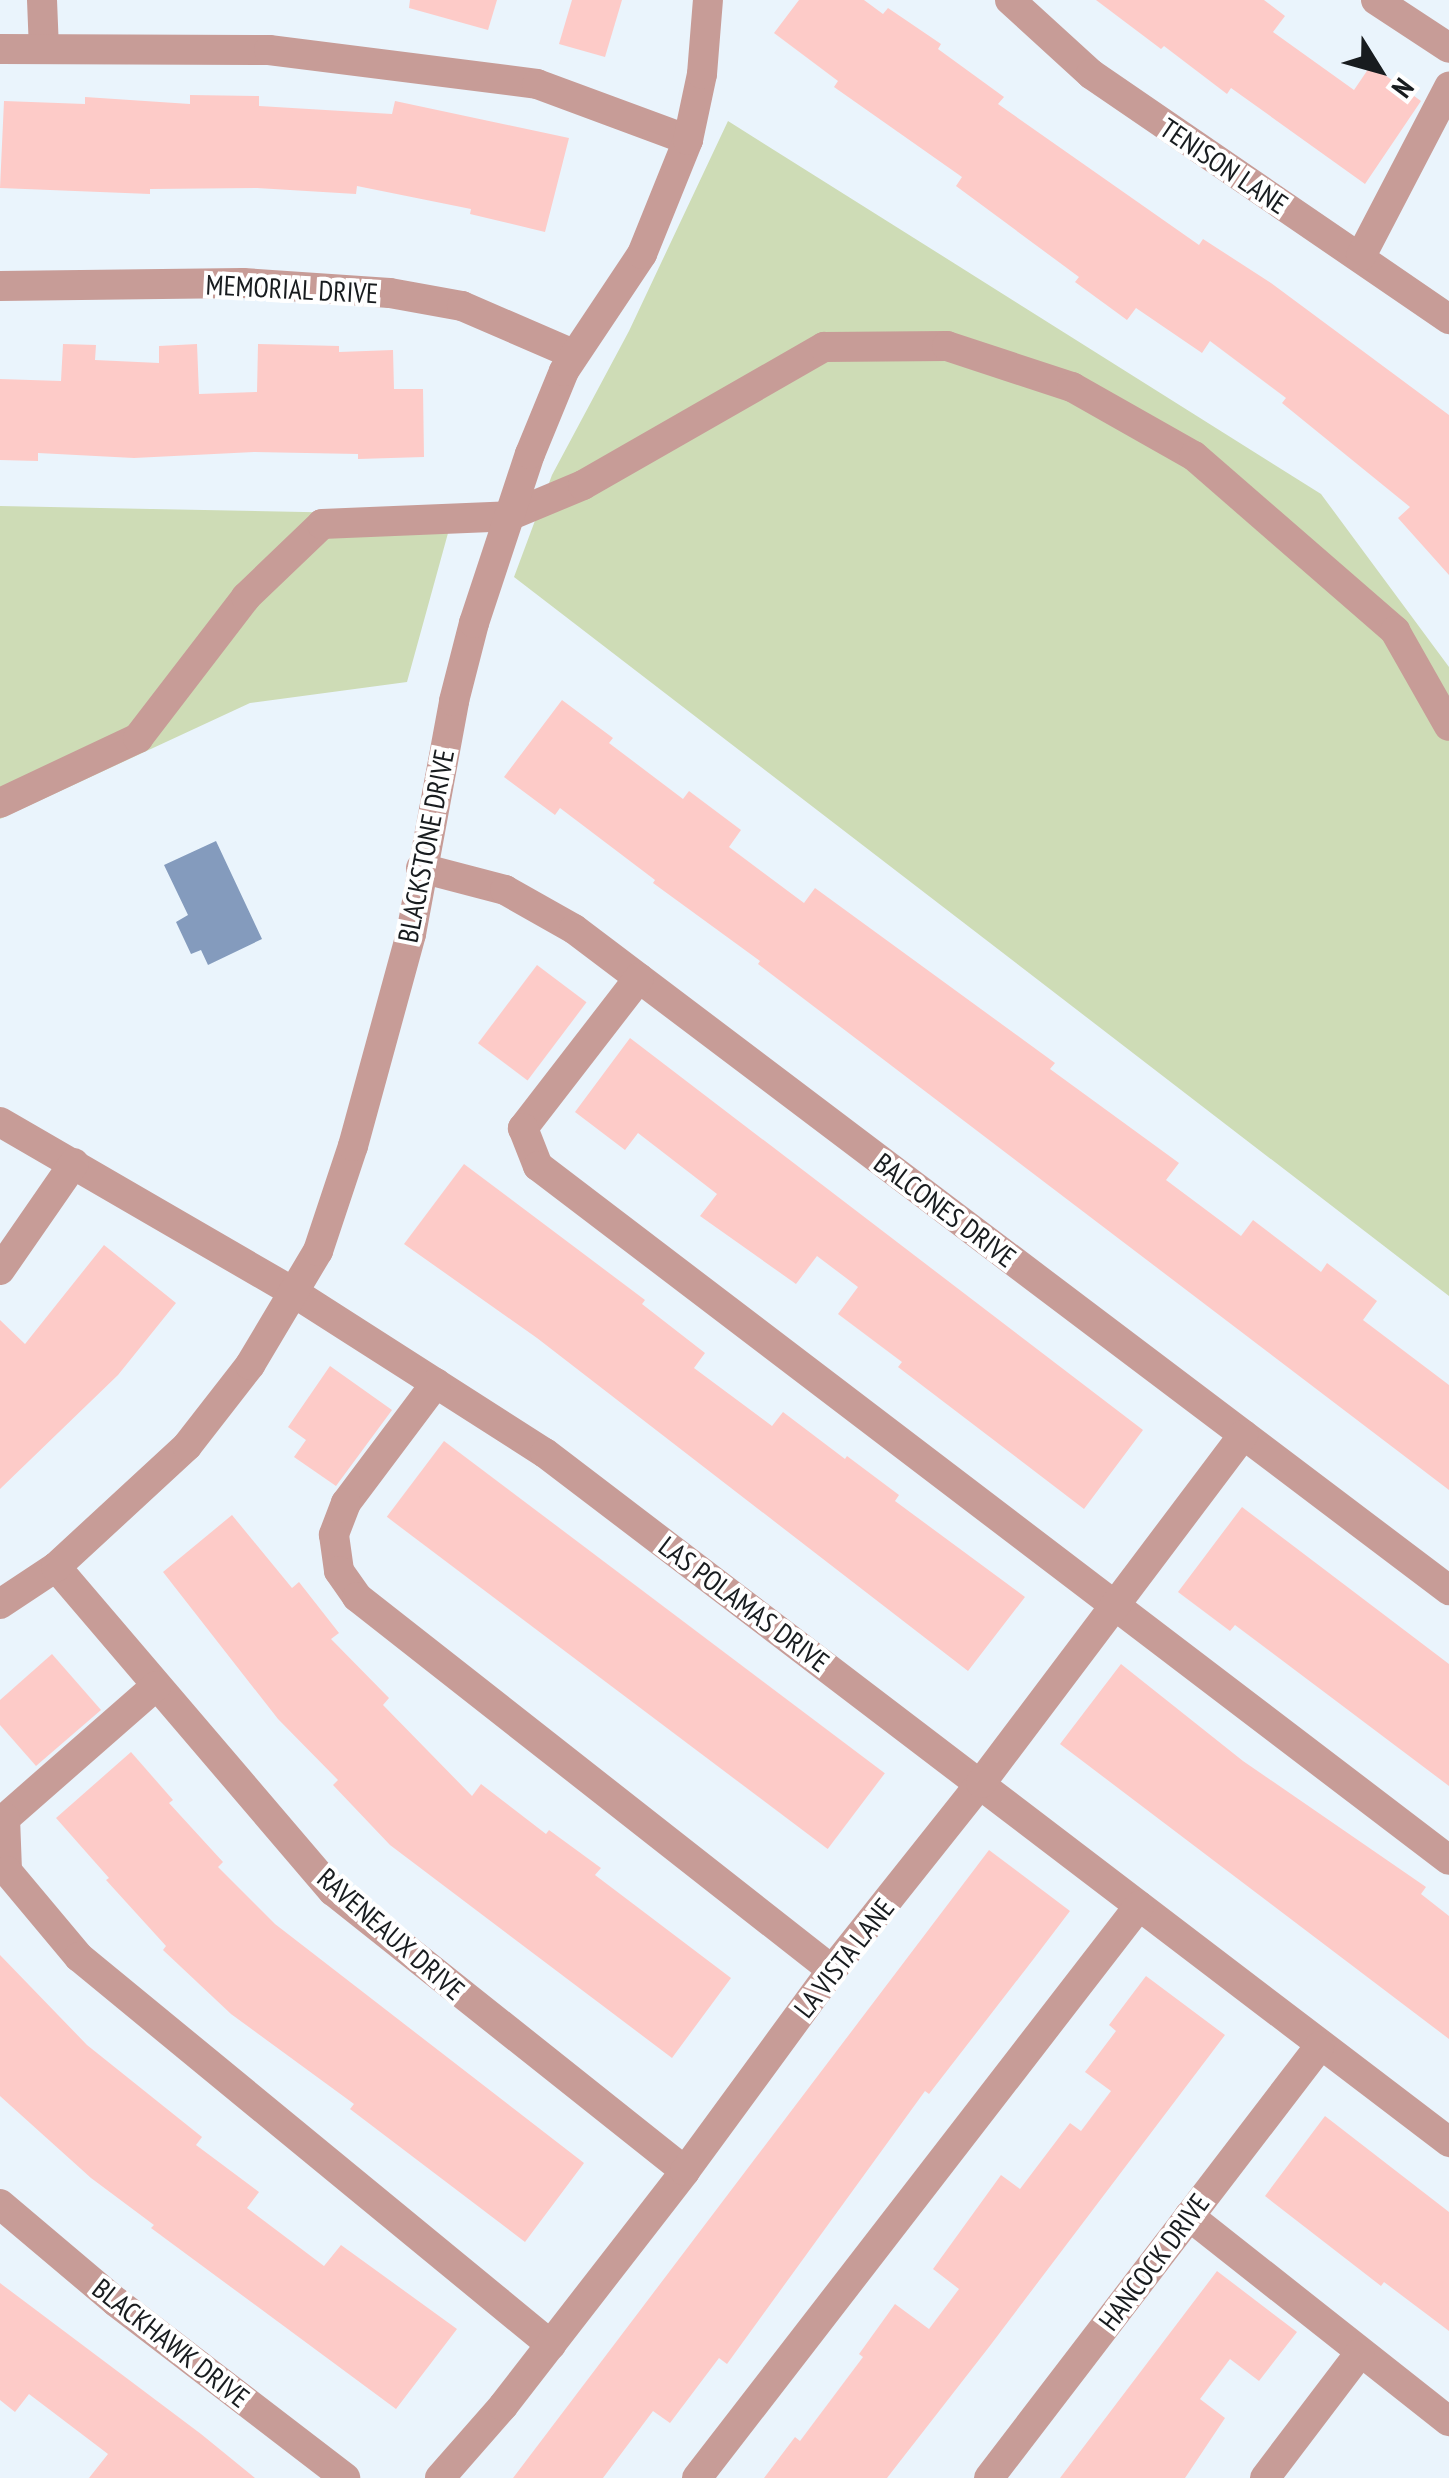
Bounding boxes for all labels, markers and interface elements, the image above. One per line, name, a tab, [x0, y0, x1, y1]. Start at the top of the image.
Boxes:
north arrow	[1329, 20, 1429, 120]
text: N	[1384, 71, 1423, 106]
street label: TENISON LANE	[1154, 111, 1294, 221]
street label: MEMORIAL DRIVE	[205, 268, 379, 310]
street label: BLACKSTONE DRIVE	[391, 747, 461, 945]
street label: BALCONES DRIVE	[868, 1146, 1022, 1274]
street label: LAS POLAMAS DRIVE	[652, 1529, 836, 1679]
street label: RAVENEAUX DRIVE	[310, 1861, 472, 2007]
street label: LA VISTA LANE	[786, 1891, 902, 2025]
street label: HANCOCK DRIVE	[1092, 2187, 1216, 2337]
street label: BLACKHAWK DRIVE	[86, 2271, 256, 2415]

